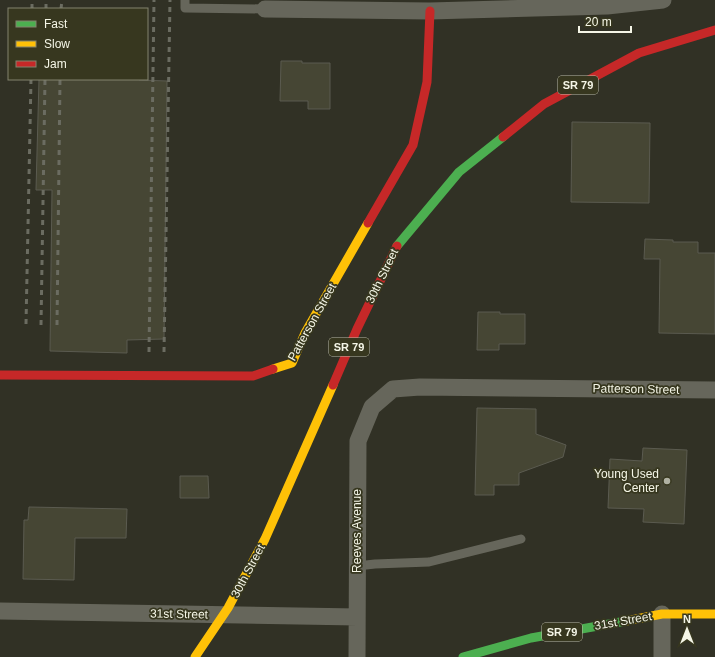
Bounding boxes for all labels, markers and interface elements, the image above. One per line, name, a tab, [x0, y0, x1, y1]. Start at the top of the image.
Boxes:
legend	[8, 8, 148, 80]
scale bar	[579, 8, 631, 34]
text: 20 m	[585, 15, 612, 29]
text: Fast	[44, 17, 68, 31]
text: Slow	[44, 37, 70, 51]
text: Jam	[44, 57, 67, 71]
road number: SR 79	[558, 76, 598, 94]
street label: 30th Street	[363, 246, 401, 305]
street label: Patterson Street	[285, 280, 339, 363]
road number: SR 79	[329, 338, 369, 356]
street label: Patterson Street	[593, 381, 680, 397]
place label: Young Used Center	[594, 467, 659, 495]
marker: Young Used Center	[662, 476, 672, 486]
street label: Reeves Avenue	[350, 489, 364, 573]
street label: 30th Street	[228, 541, 268, 600]
street label: 31st Street	[150, 606, 209, 622]
street label: 31st Street	[593, 609, 653, 633]
north arrow	[667, 609, 707, 649]
text: N	[683, 613, 691, 625]
road number: SR 79	[542, 623, 582, 641]

